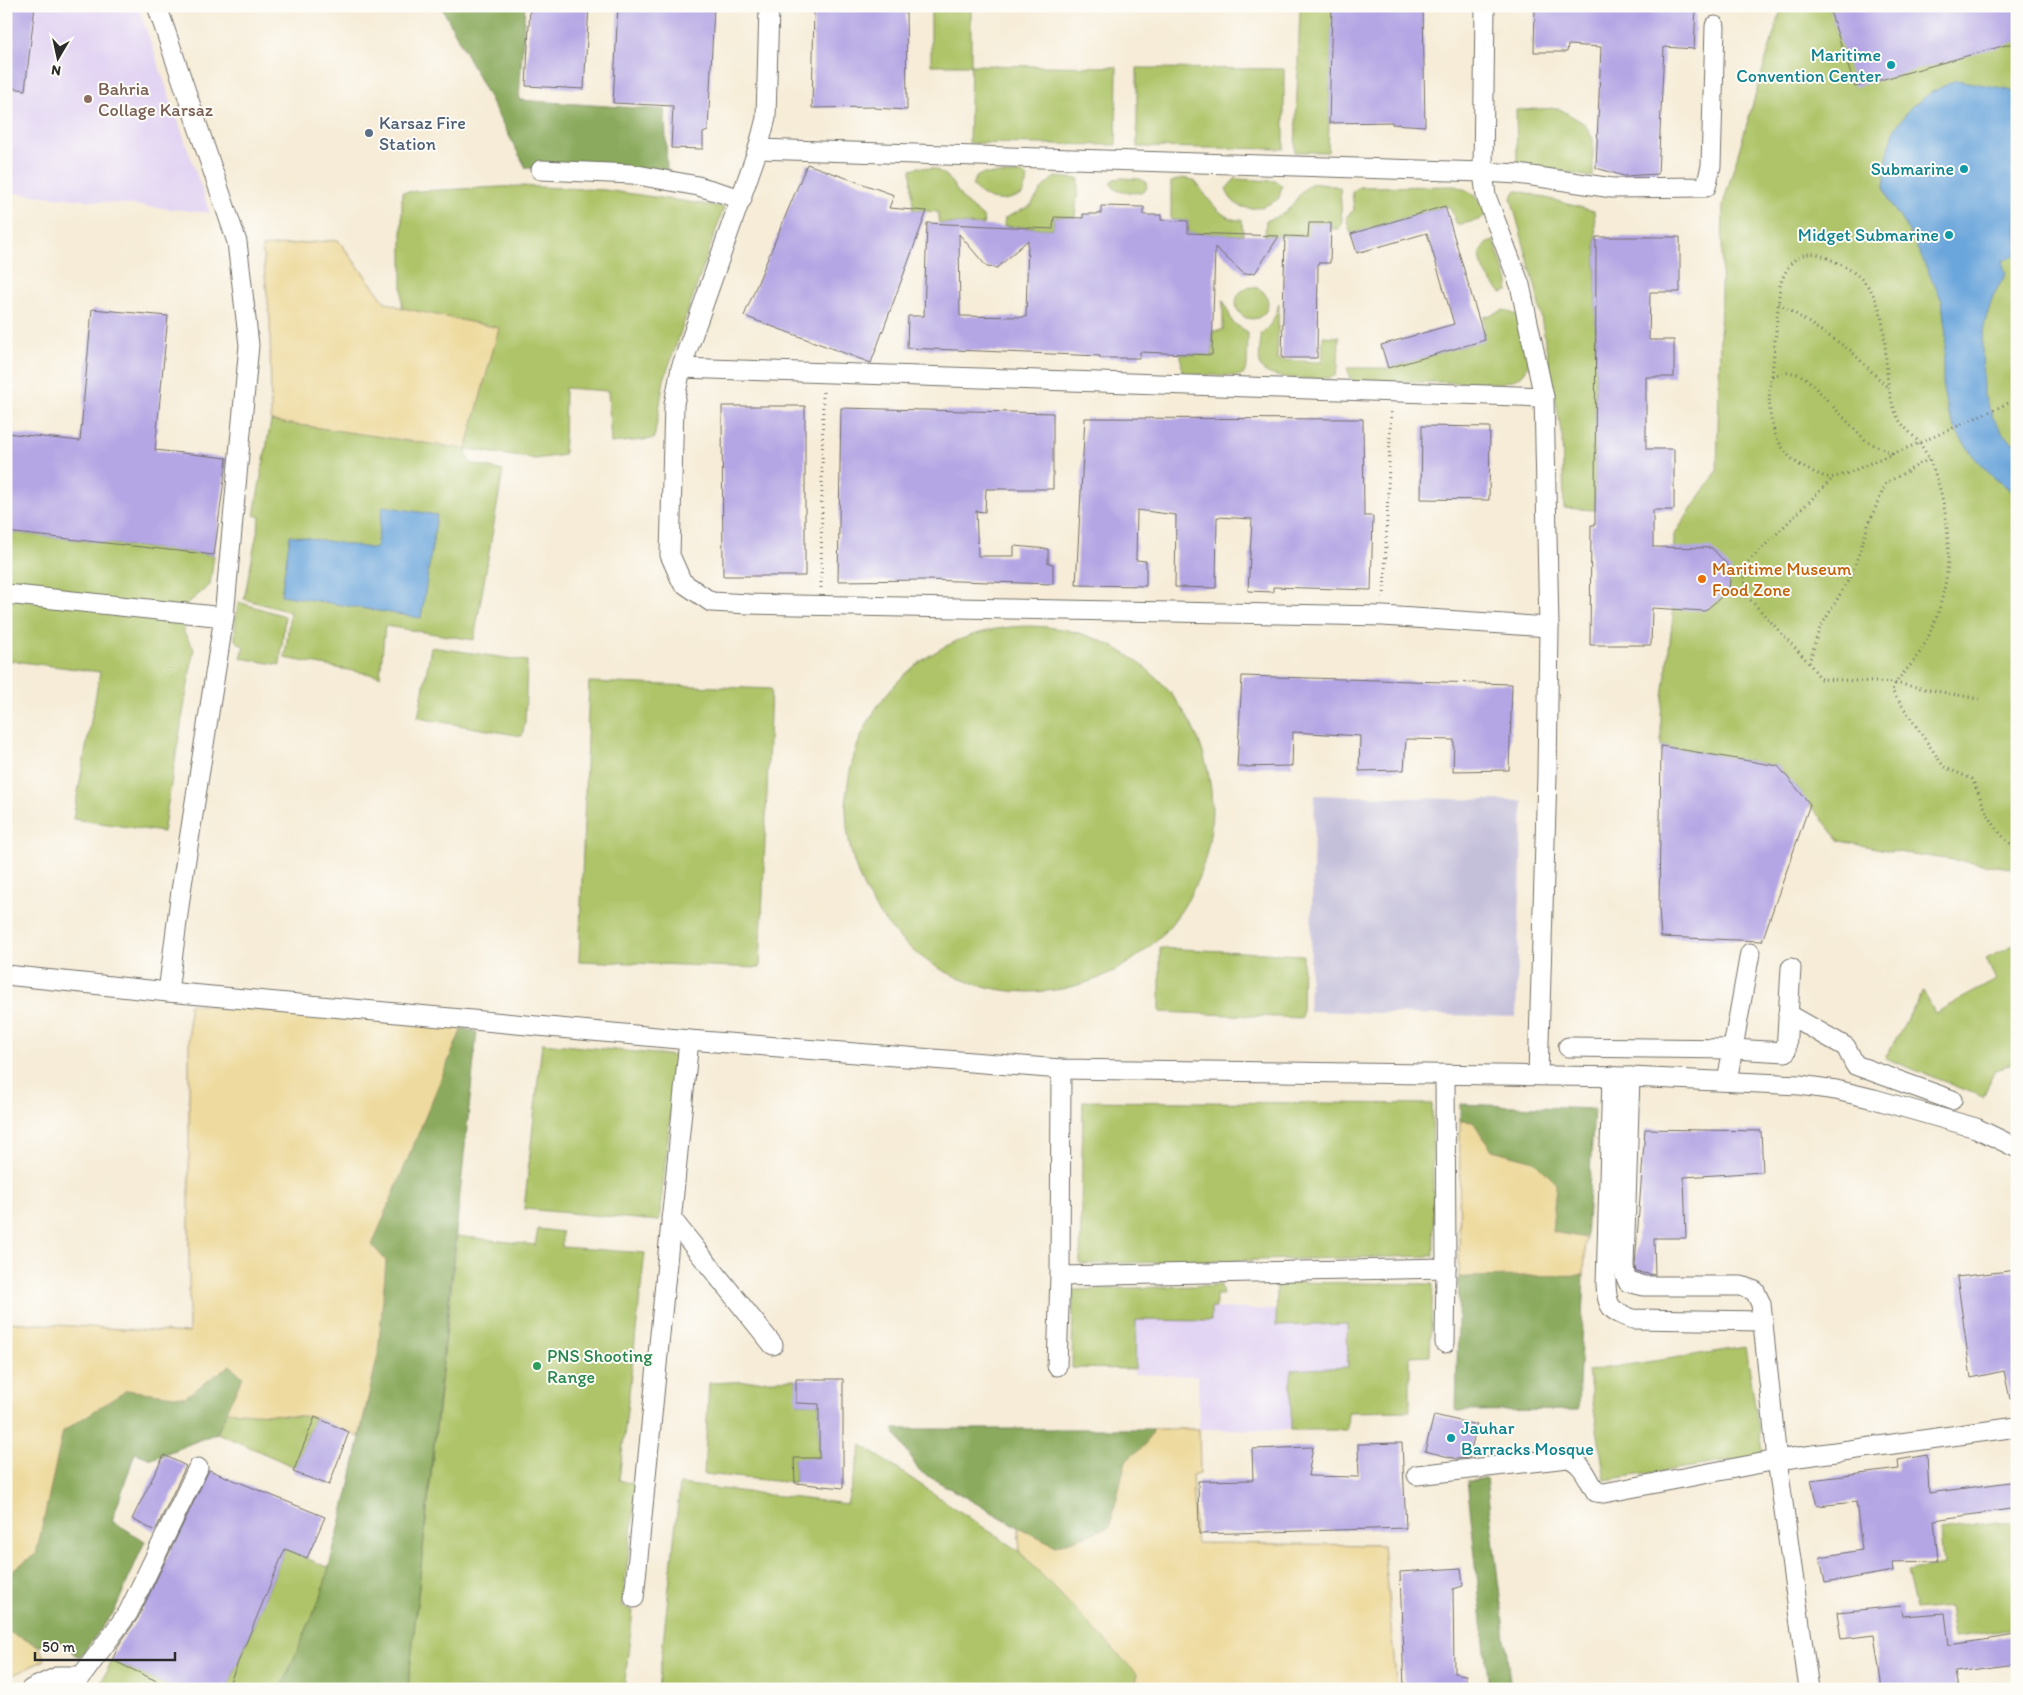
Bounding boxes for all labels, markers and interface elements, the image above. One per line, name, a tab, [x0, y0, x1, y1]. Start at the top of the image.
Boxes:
north arrow	[32, 32, 82, 82]
place label: Maritime Convention Center	[1736, 44, 1881, 87]
marker: Maritime Convention Center	[1885, 59, 1897, 71]
text: N	[50, 61, 62, 79]
place label: Bahria Collage Karsaz	[98, 78, 214, 121]
marker: Bahria Collage Karsaz	[82, 93, 94, 105]
place label: Karsaz Fire Station	[379, 112, 466, 155]
marker: Karsaz Fire Station	[363, 127, 375, 139]
place label: Submarine	[1871, 158, 1954, 180]
marker: Submarine	[1958, 163, 1970, 175]
place label: Midget Submarine	[1798, 224, 1939, 246]
marker: Midget Submarine	[1943, 229, 1955, 241]
place label: Maritime Museum Food Zone	[1712, 558, 1852, 601]
marker: Maritime Museum Food Zone	[1696, 573, 1708, 585]
place label: PNS Shooting Range	[547, 1345, 653, 1388]
marker: PNS Shooting Range	[531, 1360, 543, 1372]
place label: Jauhar Barracks Mosque	[1461, 1417, 1594, 1460]
marker: Jauhar Barracks Mosque	[1445, 1432, 1457, 1444]
scale bar	[35, 1630, 175, 1662]
text: 50 m	[42, 1638, 75, 1656]

